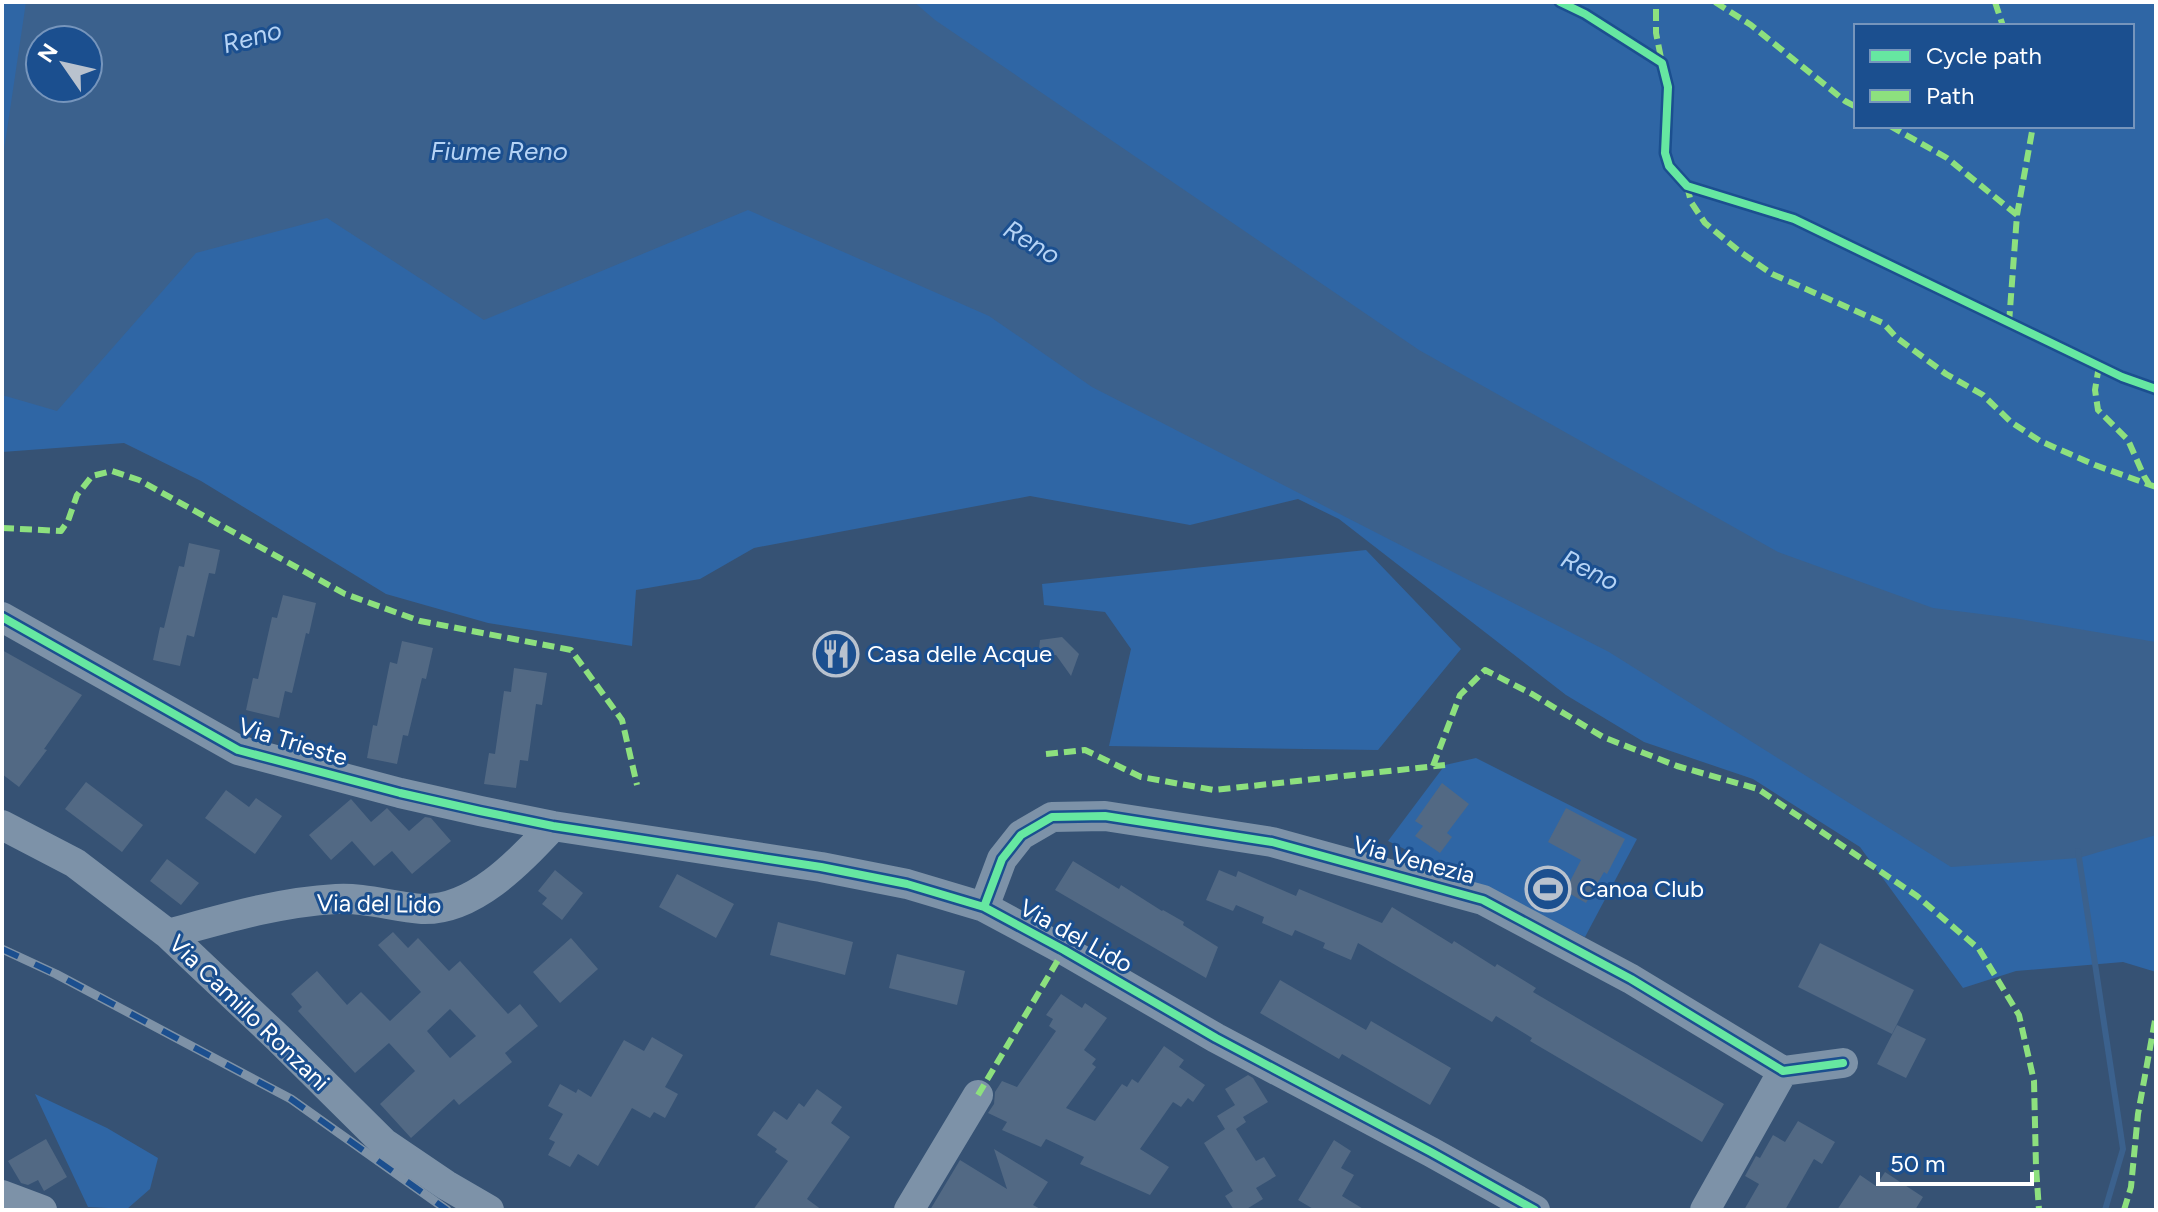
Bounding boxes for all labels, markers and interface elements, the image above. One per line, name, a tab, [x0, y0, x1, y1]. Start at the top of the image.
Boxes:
water label: Reno	[219, 14, 285, 60]
north arrow	[24, 24, 104, 104]
legend	[1854, 24, 2134, 128]
text: N	[32, 38, 64, 68]
text: Cycle path	[1926, 41, 2042, 70]
text: Path	[1926, 81, 1974, 110]
water label: Fiume Reno	[430, 135, 568, 167]
water label: Reno	[998, 213, 1066, 271]
water label: Reno	[1556, 542, 1624, 598]
restaurant icon: Casa delle Acque	[812, 630, 860, 678]
place label: Casa delle Acque	[867, 639, 1052, 668]
street label: Via Trieste	[235, 711, 351, 772]
street label: Via Venezia	[1350, 829, 1478, 890]
sports icon: Canoa Club	[1524, 865, 1572, 913]
place label: Canoa Club	[1579, 874, 1704, 903]
street label: Via del Lido	[316, 888, 442, 919]
street label: Via del Lido	[1015, 893, 1138, 978]
street label: Via Camillo Ronzani	[163, 929, 336, 1097]
scale bar	[1878, 1136, 2032, 1186]
text: 50 m	[1890, 1149, 1946, 1178]

